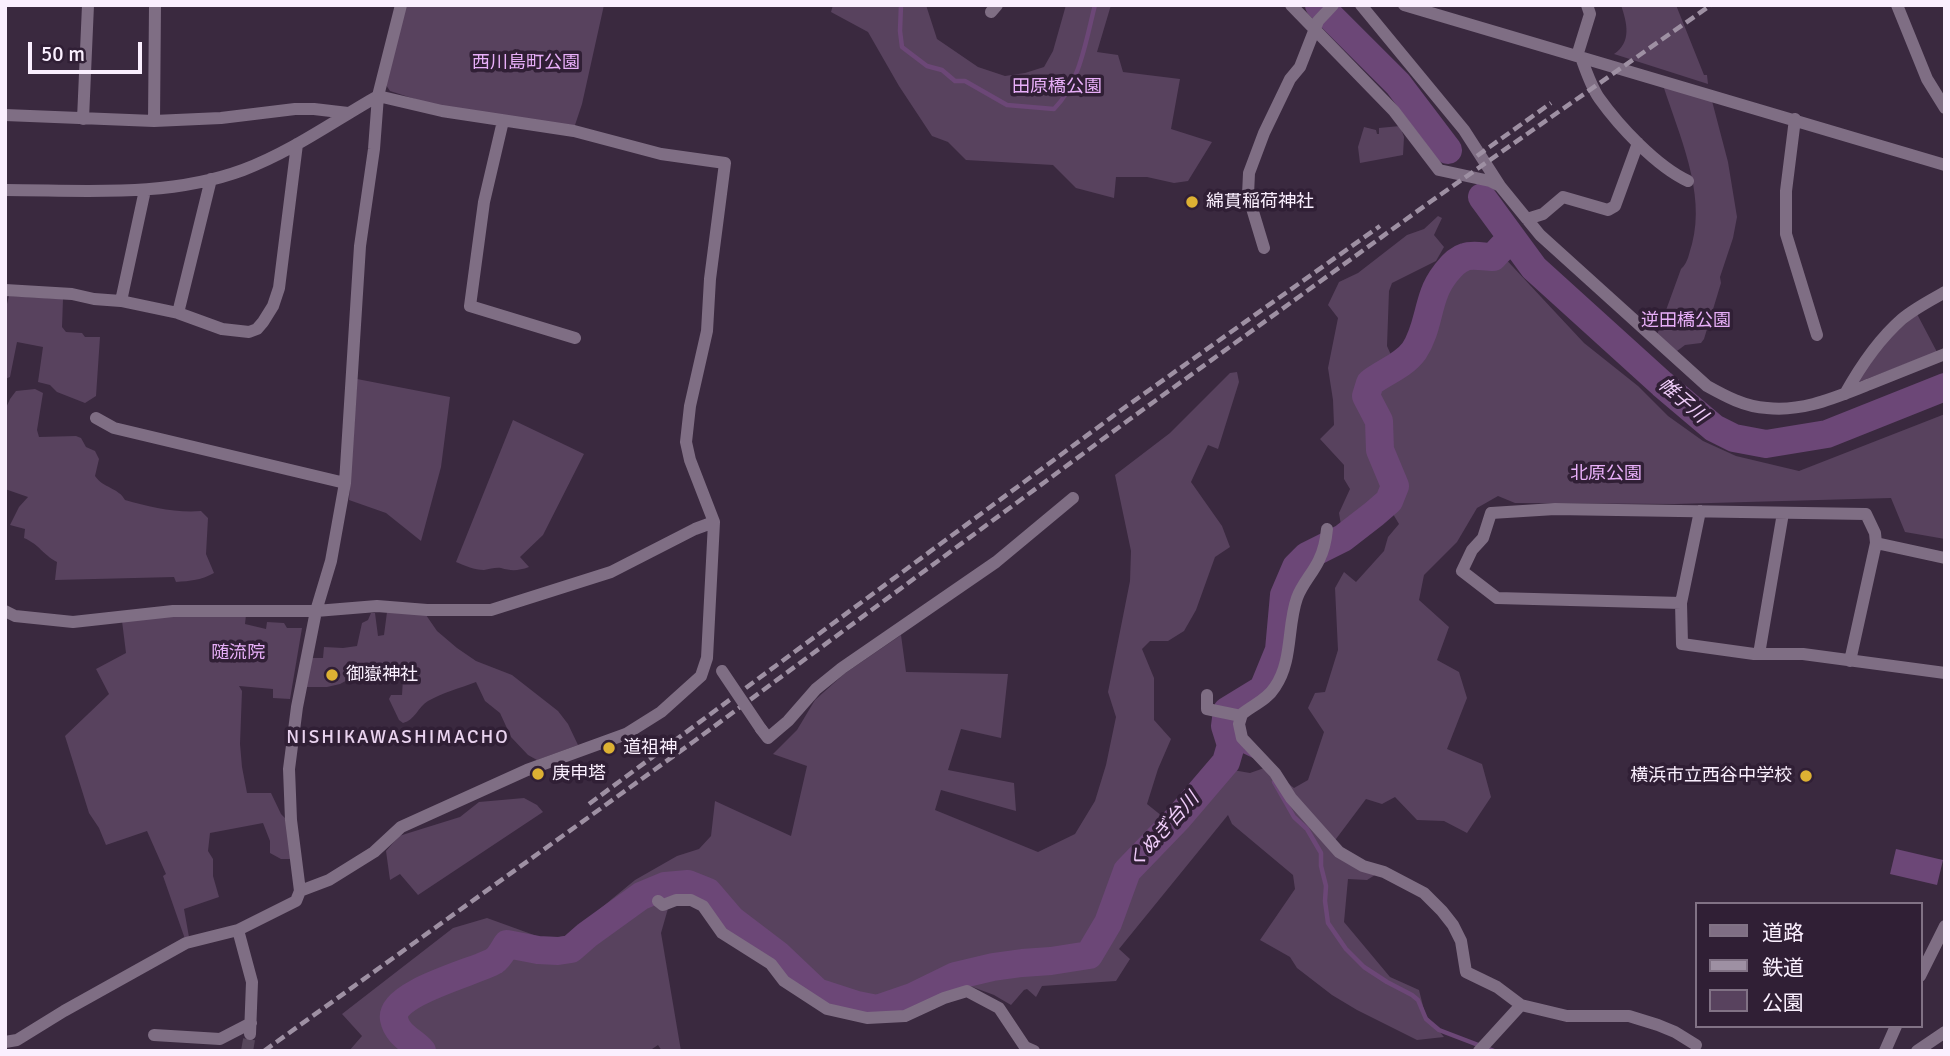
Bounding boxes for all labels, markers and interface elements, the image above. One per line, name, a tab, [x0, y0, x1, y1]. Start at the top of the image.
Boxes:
scale bar	[32, 28, 145, 72]
text: 50 m	[41, 41, 85, 67]
park label: 西川島町公園	[472, 52, 580, 74]
park label: 田原橋公園	[1012, 76, 1102, 98]
place label: 綿貫稲荷神社	[1206, 191, 1314, 213]
marker: 綿貫稲荷神社	[1184, 194, 1200, 210]
park label: 逆田橋公園	[1641, 310, 1731, 332]
water label: 帷子川	[1653, 374, 1711, 428]
park label: 北原公園	[1570, 463, 1642, 485]
park label: 随流院	[211, 642, 265, 664]
place label: 御嶽神社	[346, 664, 418, 686]
marker: 御嶽神社	[324, 667, 340, 683]
district label: NISHIKAWASHIMACHO	[288, 727, 508, 749]
place label: 道祖神	[623, 737, 677, 759]
marker: 道祖神	[601, 740, 617, 756]
place label: 庚申塔	[552, 763, 606, 785]
place label: 横浜市立西谷中学校	[1630, 765, 1792, 787]
marker: 庚申塔	[530, 766, 546, 782]
marker: 横浜市立西谷中学校	[1798, 768, 1814, 784]
water label: くぬぎ台川	[1124, 788, 1204, 874]
legend	[1694, 902, 1922, 1028]
text: 道路	[1762, 920, 1804, 946]
text: 鉄道	[1762, 955, 1804, 981]
text: 公園	[1762, 990, 1804, 1016]

